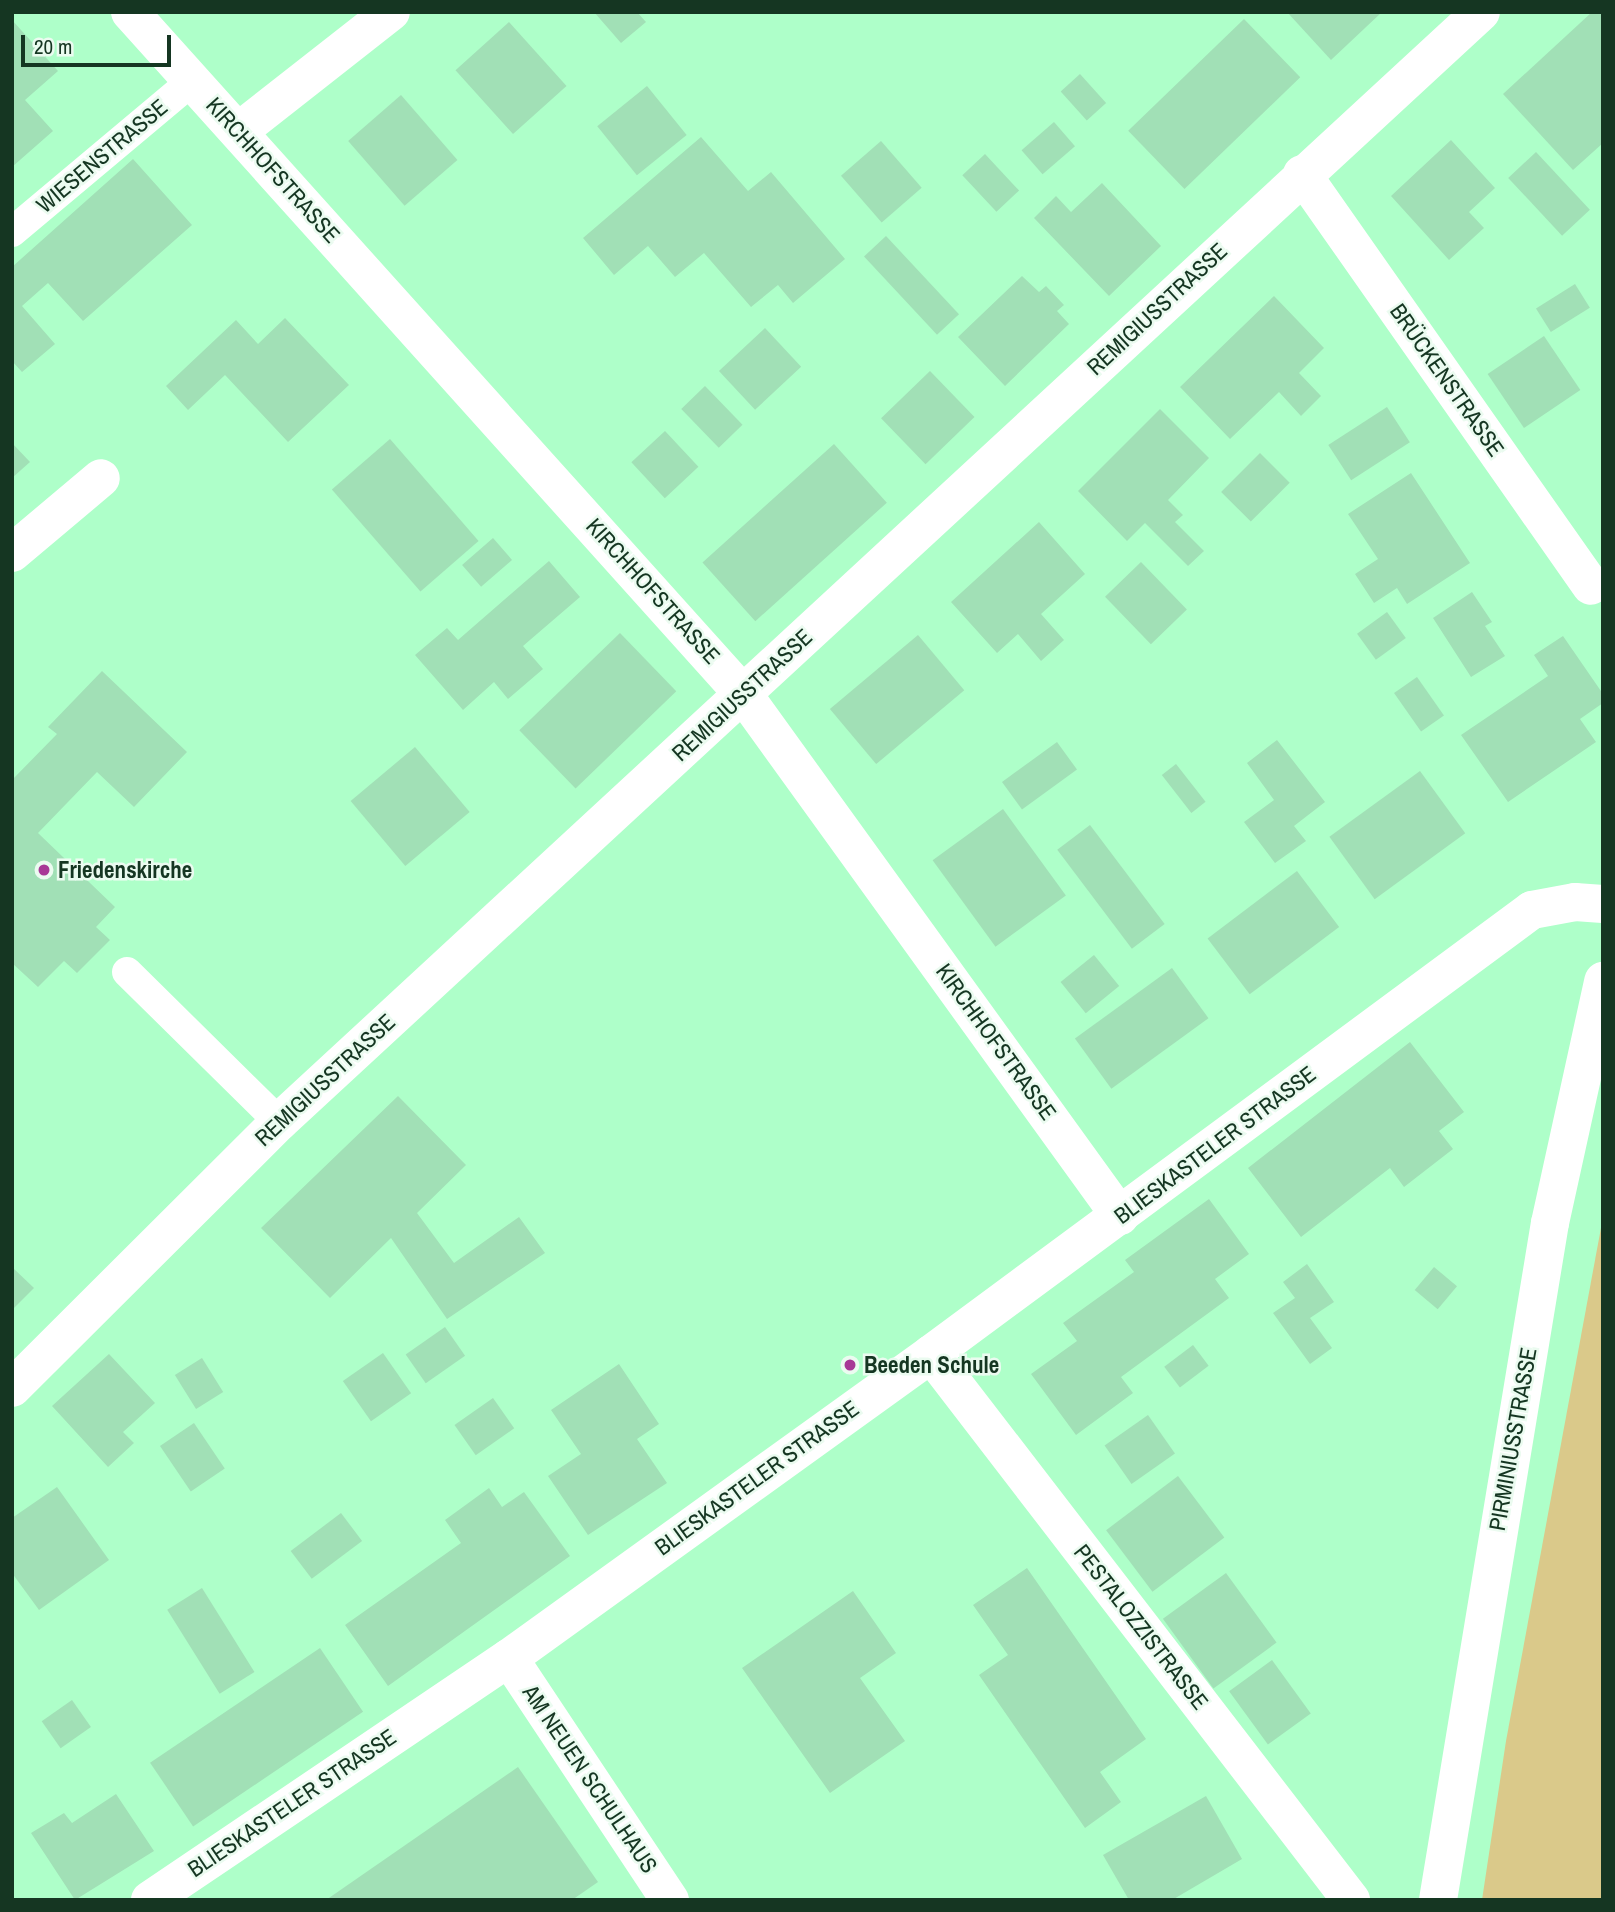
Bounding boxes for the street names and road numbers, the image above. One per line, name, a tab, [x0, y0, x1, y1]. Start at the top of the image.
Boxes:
street label: KIRCHHOFSTRASSE	[200, 91, 346, 249]
street label: WIESENSTRASSE	[31, 93, 173, 219]
street label: REMIGIUSSTRASSE	[1081, 237, 1233, 381]
street label: BRÜCKENSTRASSE	[1384, 298, 1510, 462]
street label: KIRCHHOFSTRASSE	[580, 512, 726, 670]
street label: REMIGIUSSTRASSE	[666, 623, 818, 767]
street label: KIRCHHOFSTRASSE	[930, 958, 1062, 1126]
street label: REMIGIUSSTRASSE	[249, 1008, 401, 1152]
street label: BLIESKASTELER STRASSE	[1109, 1060, 1321, 1230]
street label: PIRMINIUSSTRASSE	[1483, 1345, 1543, 1533]
street label: BLIESKASTELER STRASSE	[650, 1395, 864, 1561]
street label: PESTALOZZISTRASSE	[1068, 1539, 1214, 1715]
street label: AM NEUEN SCHULHAUS	[517, 1680, 663, 1878]
street label: BLIESKASTELER STRASSE	[183, 1723, 401, 1883]

